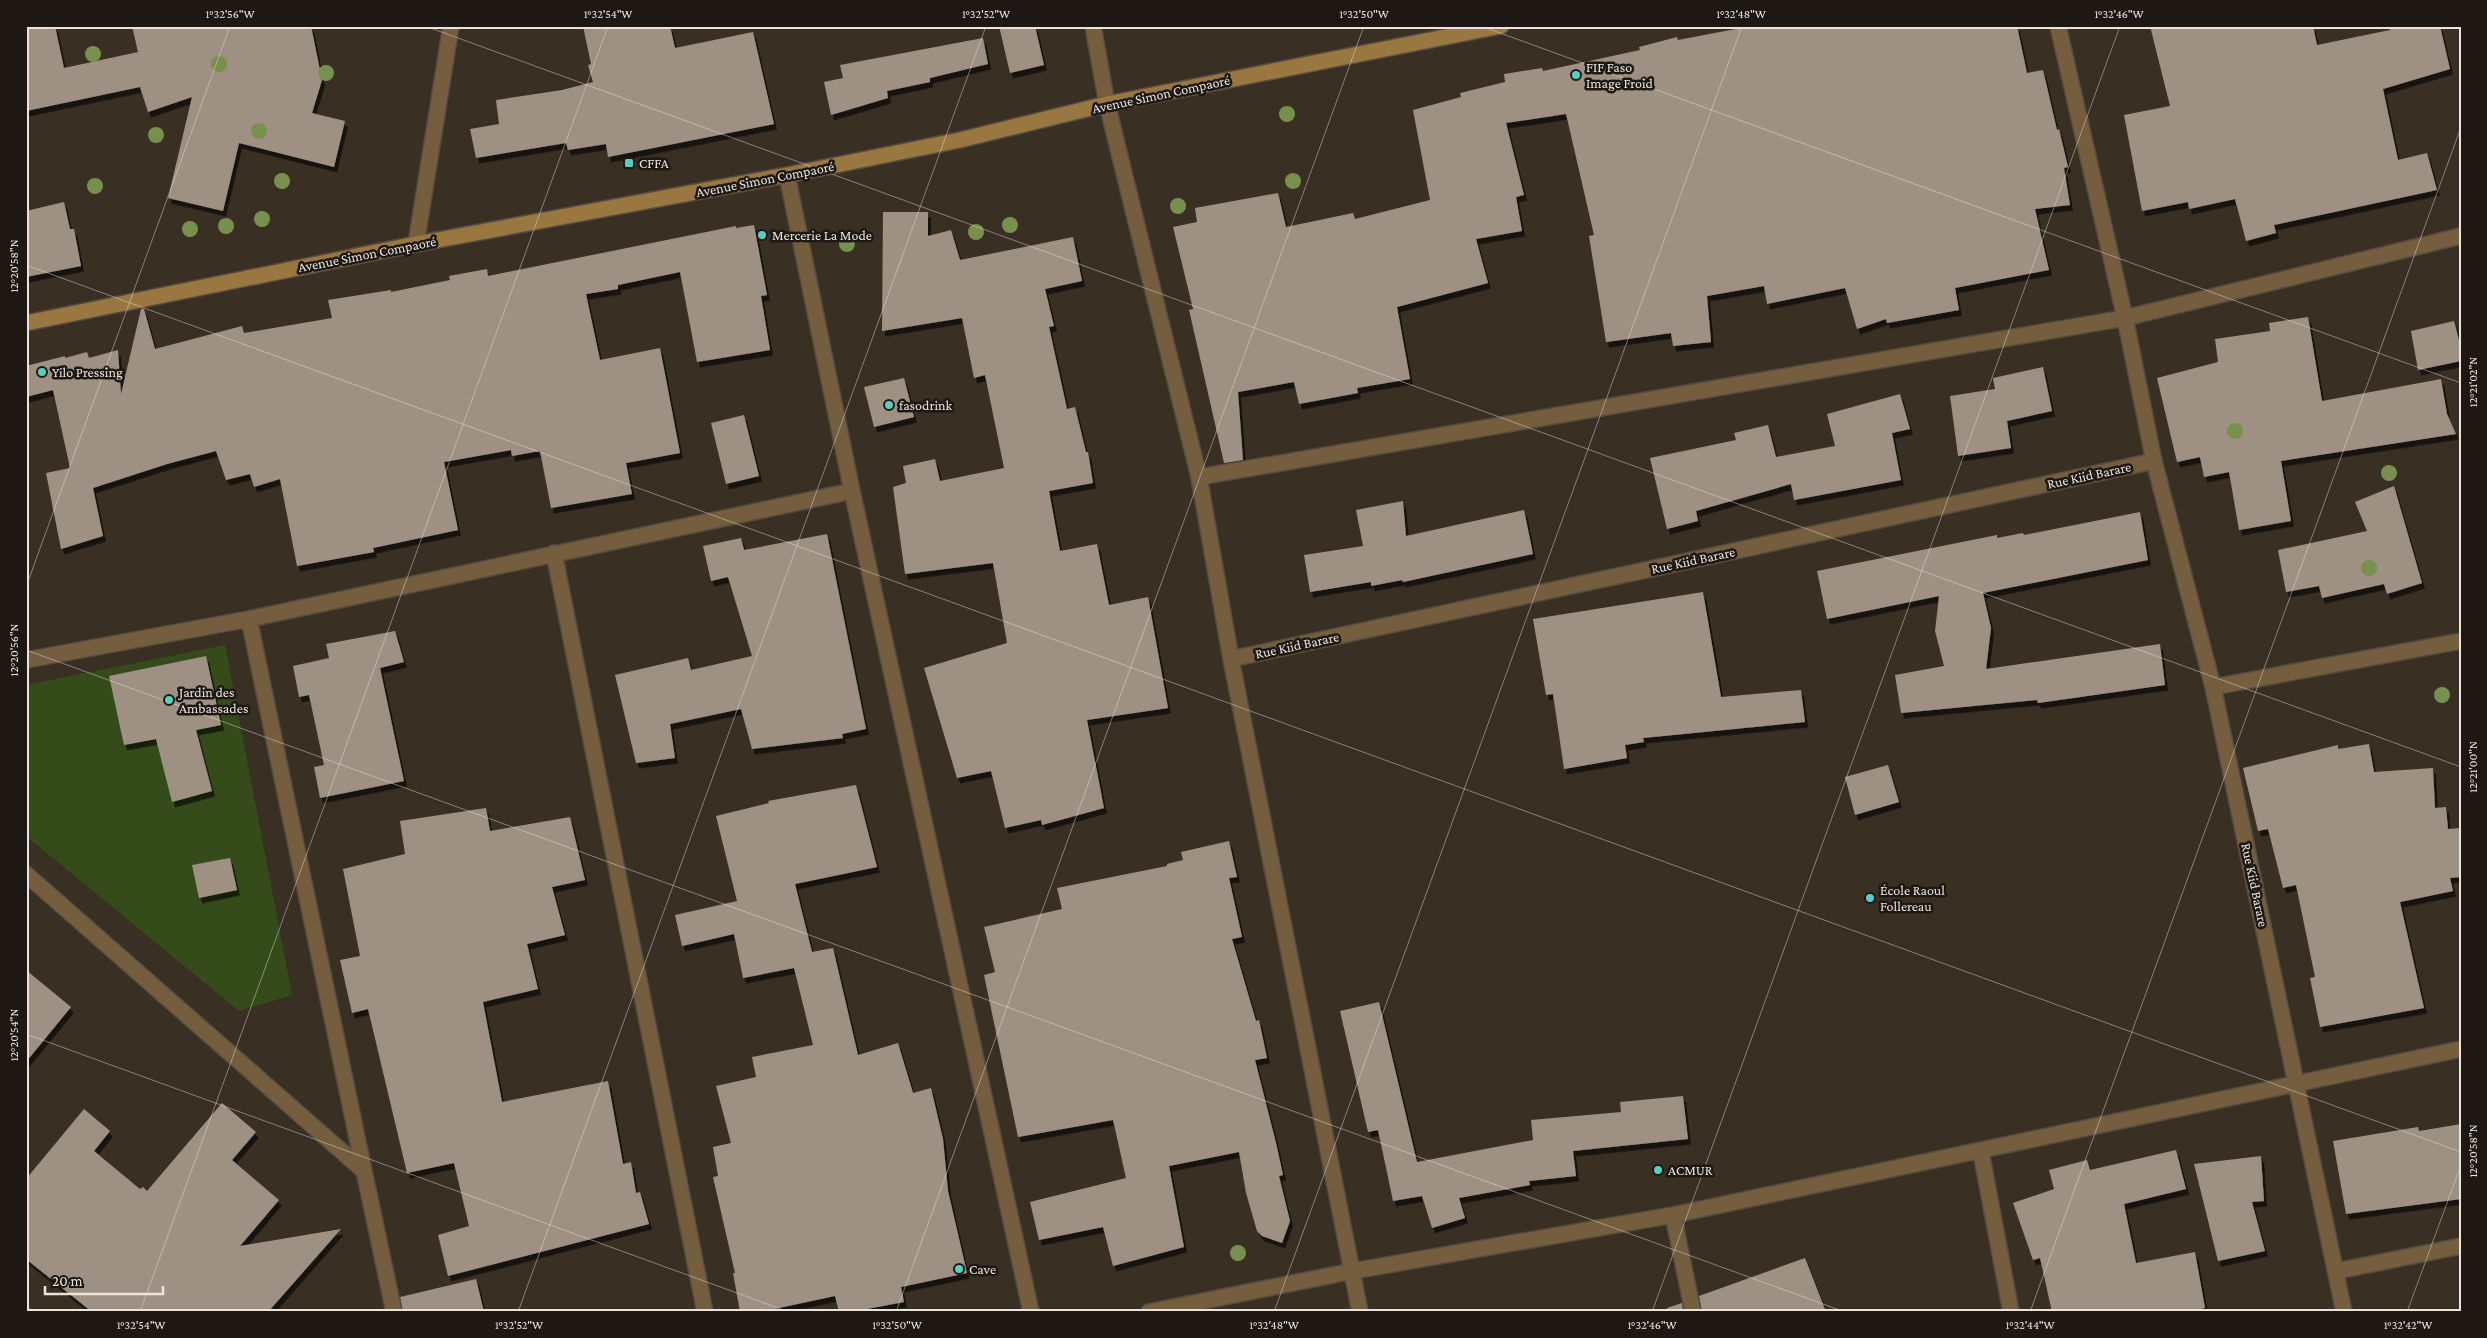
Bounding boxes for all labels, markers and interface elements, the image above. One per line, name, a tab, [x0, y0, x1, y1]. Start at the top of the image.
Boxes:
text: 1°32'56"W	[206, 7, 254, 21]
text: 1°32'54"W	[584, 7, 632, 21]
text: 1°32'52"W	[962, 7, 1010, 21]
text: 1°32'50"W	[1339, 7, 1389, 21]
text: 1°32'48"W	[1716, 7, 1766, 21]
text: 1°32'46"W	[2094, 7, 2144, 21]
place label: FIF Faso Image Froid	[1586, 59, 1654, 91]
marker: FIF Faso Image Froid	[1570, 69, 1582, 81]
street label: Avenue Simon Compaoré	[1091, 72, 1231, 116]
place label: CFFA	[639, 155, 669, 171]
marker: CFFA	[623, 157, 635, 169]
street label: Avenue Simon Compaoré	[695, 158, 835, 200]
place label: Mercerie La Mode	[772, 227, 872, 243]
marker: Mercerie La Mode	[756, 229, 768, 241]
street label: Avenue Simon Compaoré	[297, 233, 437, 275]
text: 12°20'58"N	[7, 239, 21, 293]
text: 12°21'02"N	[2466, 357, 2480, 407]
place label: Yilo Pressing	[52, 364, 123, 380]
marker: Yilo Pressing	[36, 366, 48, 378]
place label: fasodrink	[899, 397, 953, 413]
marker: fasodrink	[883, 399, 895, 411]
street label: Rue Kiid Barare	[2046, 458, 2132, 492]
street label: Rue Kiid Barare	[1650, 543, 1736, 577]
text: 12°20'56"N	[7, 623, 21, 676]
street label: Rue Kiid Barare	[1254, 628, 1340, 662]
place label: Jardin des Ambassades	[177, 684, 248, 716]
marker: Jardin des Ambassades	[163, 694, 175, 706]
text: 12°21'00"N	[2466, 741, 2480, 793]
street label: Rue Kiid Barare	[2238, 842, 2272, 928]
place label: École Raoul Follereau	[1880, 882, 1945, 914]
marker: École Raoul Follereau	[1864, 892, 1876, 904]
text: 12°20'54"N	[7, 1009, 21, 1061]
text: 12°20'58"N	[2466, 1124, 2480, 1178]
place label: ACMUR	[1668, 1162, 1713, 1178]
marker: ACMUR	[1652, 1164, 1664, 1176]
place label: Cave	[969, 1261, 996, 1277]
scale bar	[45, 1263, 162, 1295]
marker: Cave	[953, 1263, 965, 1275]
text: 20 m	[52, 1273, 83, 1289]
text: 1°32'54"W	[117, 1318, 165, 1332]
text: 1°32'52"W	[495, 1318, 543, 1332]
text: 1°32'50"W	[872, 1318, 922, 1332]
text: 1°32'48"W	[1249, 1318, 1299, 1332]
text: 1°32'46"W	[1627, 1318, 1677, 1332]
text: 1°32'44"W	[2006, 1318, 2054, 1332]
text: 1°32'42"W	[2384, 1318, 2432, 1332]

